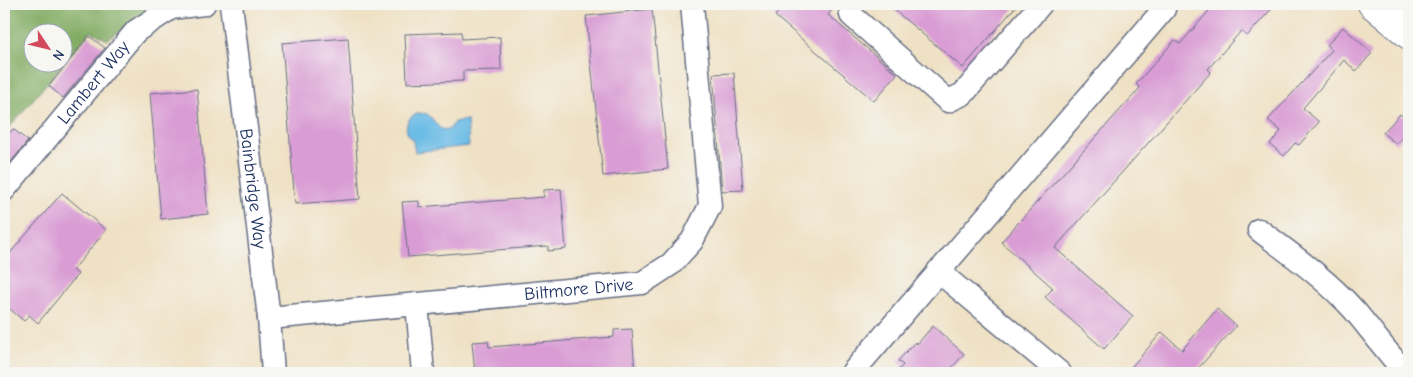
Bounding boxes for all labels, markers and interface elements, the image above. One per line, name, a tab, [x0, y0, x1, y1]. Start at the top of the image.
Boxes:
north arrow	[22, 22, 72, 72]
street label: Lambert Way	[53, 36, 135, 128]
text: N	[49, 47, 68, 64]
street label: Bainbridge Way	[235, 127, 271, 251]
street label: Biltmore Drive	[523, 274, 634, 305]

